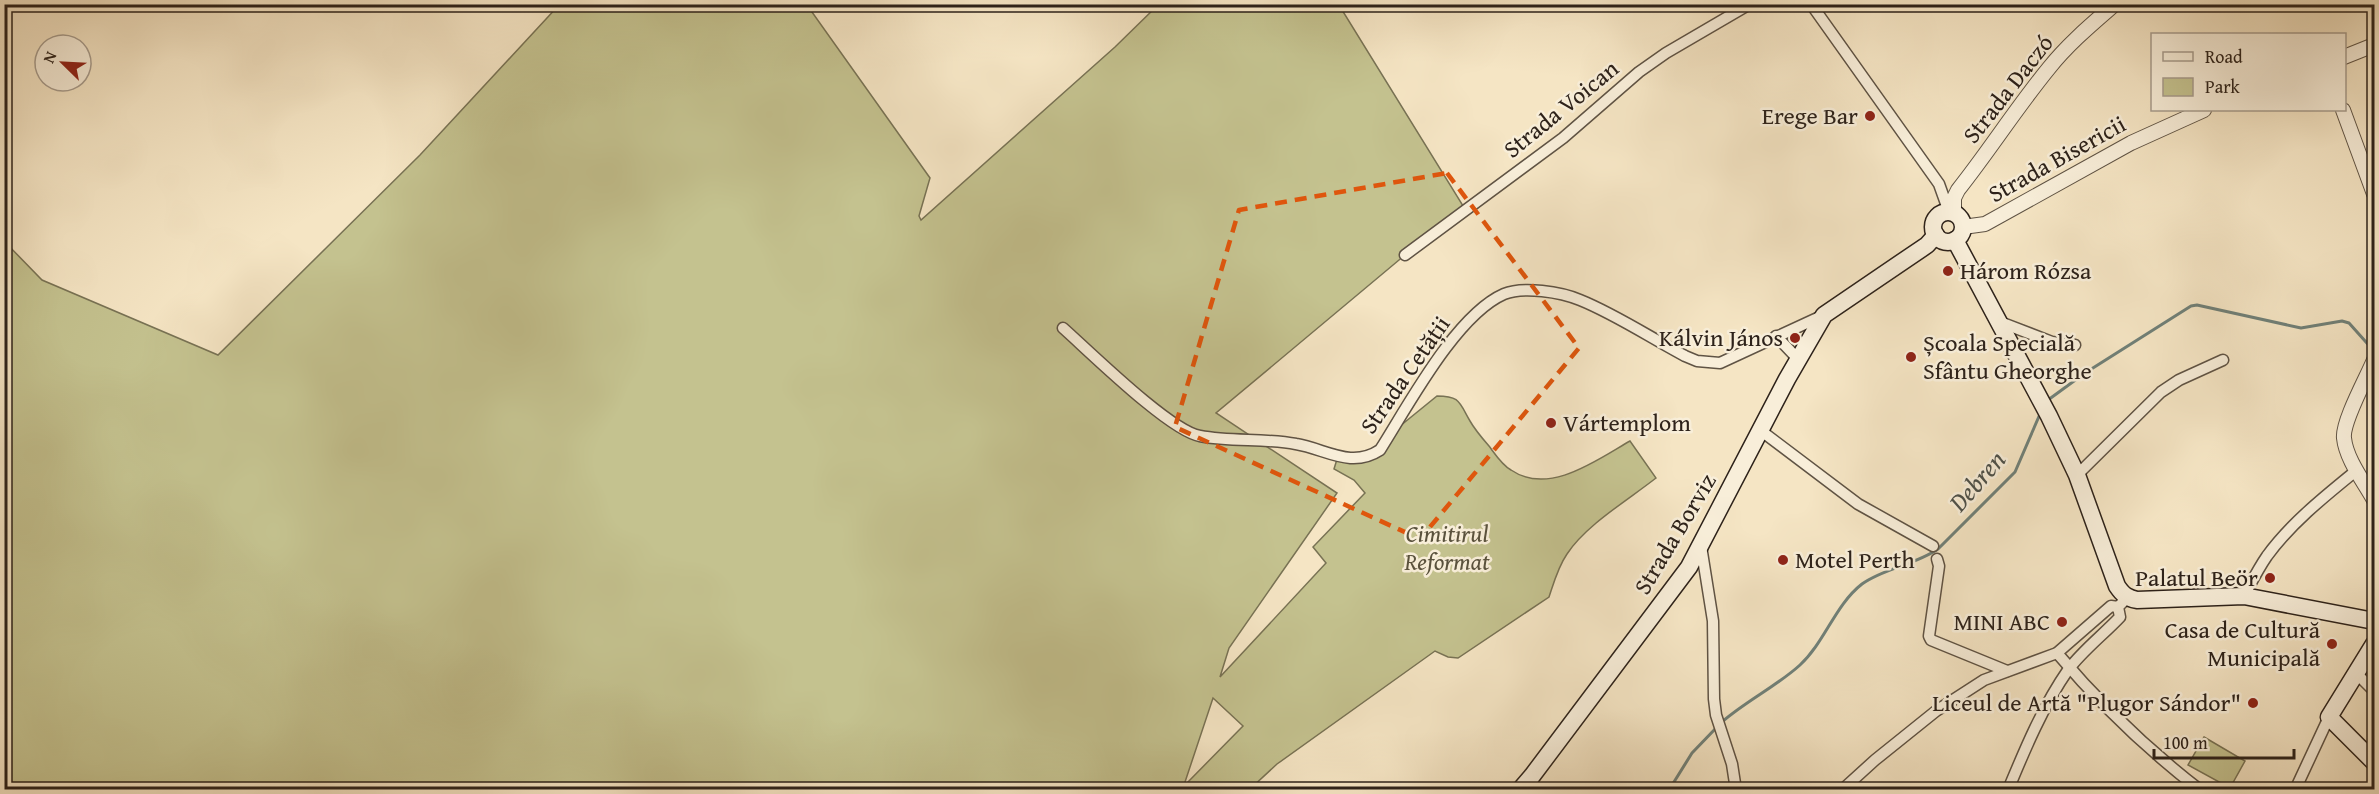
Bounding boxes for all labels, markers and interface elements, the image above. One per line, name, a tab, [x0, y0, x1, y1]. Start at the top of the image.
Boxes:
street label: Strada Daczó	[1954, 27, 2061, 151]
north arrow	[33, 33, 93, 93]
legend	[2151, 33, 2346, 111]
text: Road	[2205, 43, 2243, 70]
text: N	[36, 47, 63, 67]
street label: Strada Voican	[1496, 51, 1626, 166]
text: Park	[2205, 73, 2241, 100]
place label: Erege Bar	[1762, 98, 1858, 133]
street label: Strada Bisericii	[1982, 106, 2132, 211]
marker: Erege Bar	[1863, 109, 1877, 123]
place label: Három Rózsa	[1960, 253, 2092, 288]
marker: Három Rózsa	[1941, 264, 1955, 278]
street label: Strada Cetății	[1351, 308, 1458, 441]
place label: Kálvin János	[1659, 320, 1783, 355]
place label: Școala Specială Sfântu Gheorghe	[1923, 325, 2092, 388]
marker: Kálvin János	[1788, 331, 1802, 345]
marker: Școala Specială Sfântu Gheorghe	[1904, 350, 1918, 364]
place label: Vártemplom	[1563, 405, 1691, 440]
marker: Vártemplom	[1544, 416, 1558, 430]
water label: Debren	[1938, 441, 2014, 521]
street label: Strada Borviz	[1625, 467, 1724, 601]
park label: Cimitirul Reformat	[1403, 516, 1490, 579]
place label: Motel Perth	[1795, 542, 1915, 577]
marker: Motel Perth	[1776, 553, 1790, 567]
place label: Palatul Beör	[2135, 560, 2258, 595]
marker: Palatul Beör	[2263, 571, 2277, 585]
place label: MINI ABC	[1953, 604, 2050, 639]
place label: Casa de Cultură Municipală	[2165, 612, 2321, 675]
marker: MINI ABC	[2055, 615, 2069, 629]
marker: Casa de Cultură Municipală	[2325, 637, 2339, 651]
place label: Liceul de Artă "Plugor Sándor"	[1932, 685, 2241, 720]
marker: Liceul de Artă "Plugor Sándor"	[2246, 696, 2260, 710]
scale bar	[2154, 722, 2294, 760]
text: 100 m	[2163, 729, 2208, 756]

